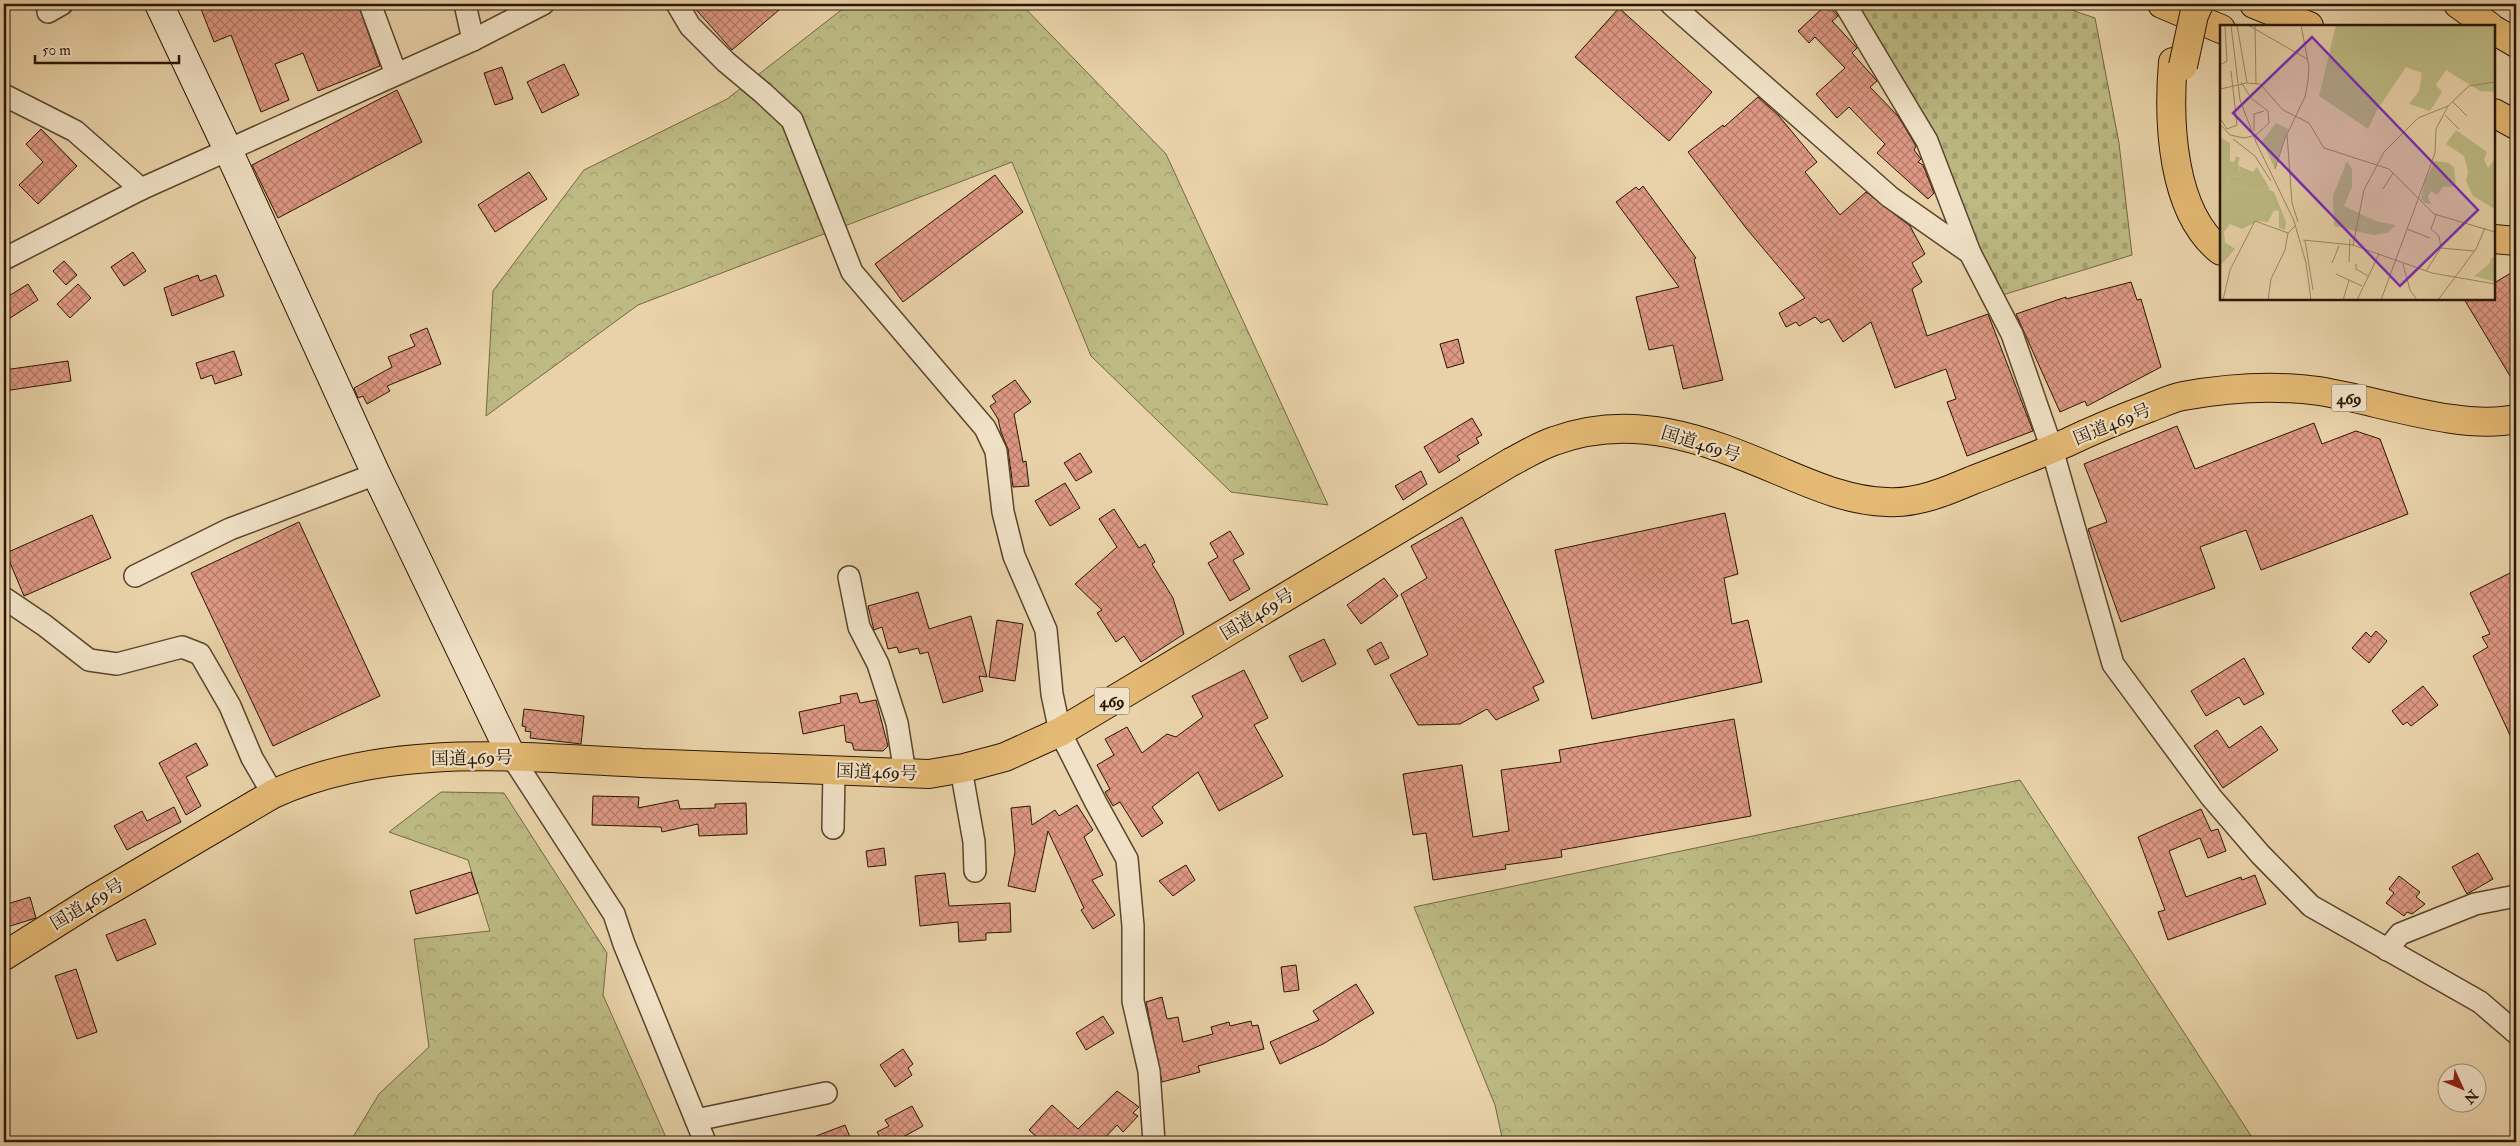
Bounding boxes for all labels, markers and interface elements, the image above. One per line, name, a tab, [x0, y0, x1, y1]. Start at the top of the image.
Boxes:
inset map	[2220, 25, 2495, 300]
scale bar	[35, 32, 179, 64]
text: 50 m	[42, 41, 71, 60]
road number: 469	[2332, 384, 2366, 412]
street label: 国道469号	[2070, 398, 2155, 450]
street label: 国道469号	[1658, 421, 1743, 467]
street label: 国道469号	[1216, 583, 1298, 645]
road number: 469	[1094, 688, 1130, 714]
street label: 国道469号	[431, 746, 513, 771]
street label: 国道469号	[836, 760, 918, 785]
street label: 国道469号	[46, 873, 128, 935]
north arrow	[2438, 1064, 2488, 1114]
text: N	[2460, 1086, 2482, 1107]

